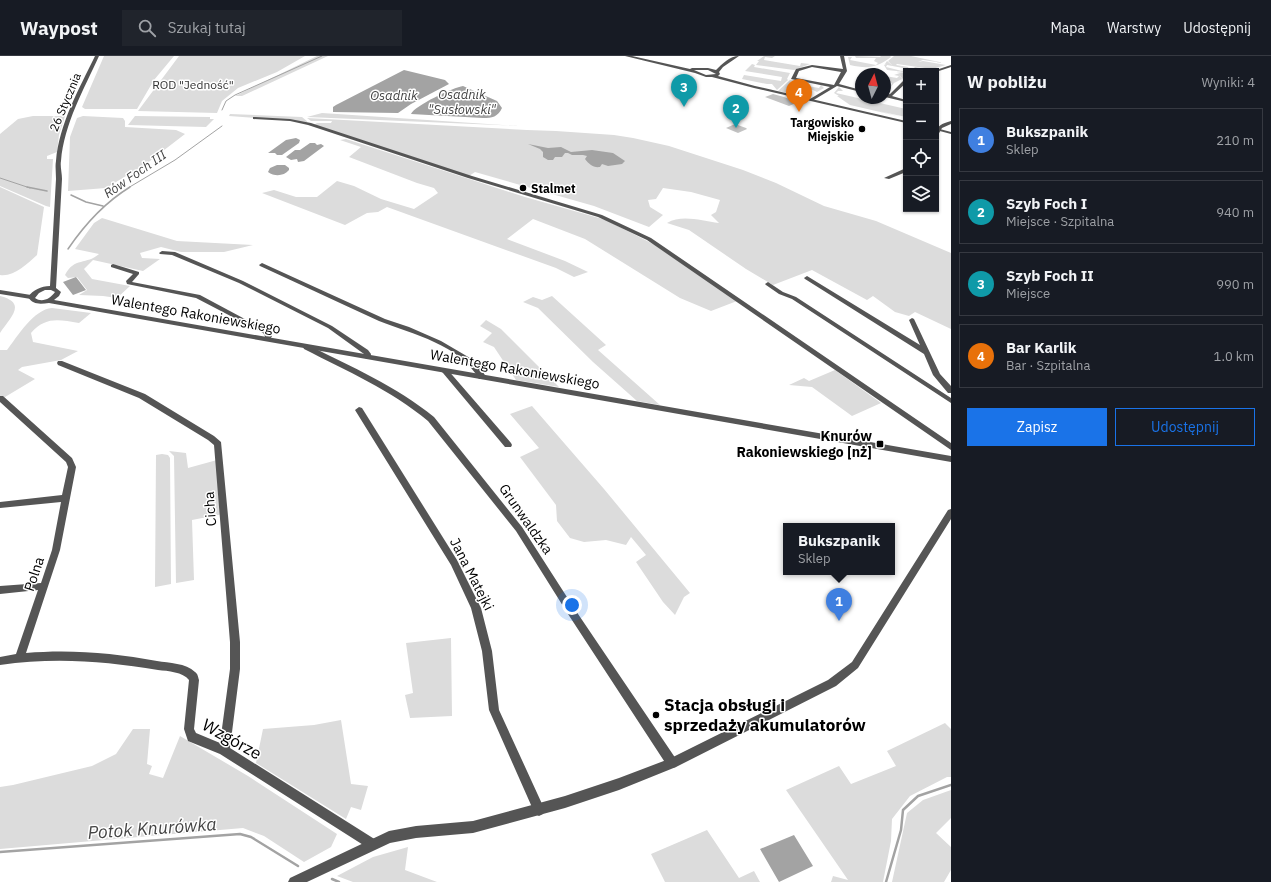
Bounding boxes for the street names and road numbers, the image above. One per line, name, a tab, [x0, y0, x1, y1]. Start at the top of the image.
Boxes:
street label: 26 Stycznia	[46, 70, 84, 134]
street label: Walentego Rakoniewskiego	[110, 290, 282, 338]
street label: Walentego Rakoniewskiego	[429, 345, 601, 393]
street label: Grunwaldzka	[495, 480, 557, 558]
street label: Cicha	[200, 491, 220, 527]
street label: Jana Matejki	[446, 535, 498, 613]
street label: Polna	[20, 554, 48, 594]
street label: Wzgórze	[198, 714, 266, 764]

